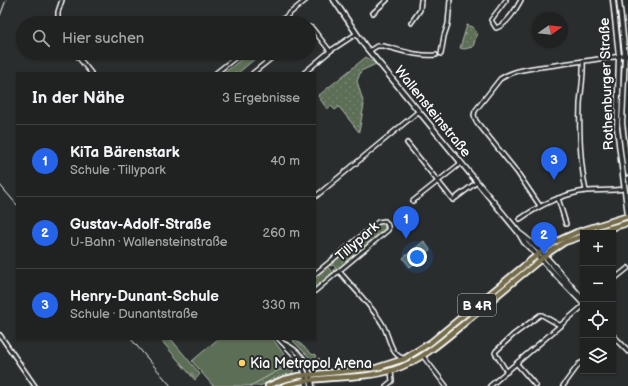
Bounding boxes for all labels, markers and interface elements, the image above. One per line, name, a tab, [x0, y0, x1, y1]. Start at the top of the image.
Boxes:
north arrow	[532, 12, 568, 48]
search box	[16, 16, 316, 60]
street label: Rothenburger Straße	[596, 17, 617, 151]
icon: search	[30, 27, 52, 49]
text: Hier suchen	[62, 29, 144, 48]
street label: Wallensteinstraße	[391, 62, 475, 160]
text: In der Nähe	[32, 88, 125, 108]
text: 3 Ergebnisse	[222, 90, 300, 106]
text: KiTa Bärenstark	[70, 143, 180, 162]
pin: 3	[541, 147, 567, 180]
text: 1	[42, 153, 48, 169]
text: 40 m	[270, 153, 300, 169]
text: Schule · Tillypark	[70, 162, 166, 178]
pin: 1	[393, 206, 419, 239]
text: Gustav-Adolf-Straße	[70, 215, 211, 234]
street label: Tillypark	[332, 218, 383, 265]
pin: 2	[531, 222, 557, 255]
text: 2	[41, 225, 49, 241]
text: 260 m	[262, 225, 300, 241]
map controls	[580, 230, 616, 374]
button: +	[580, 230, 616, 266]
text: U-Bahn · Wallensteinstraße	[70, 234, 228, 250]
your location	[407, 247, 427, 267]
button: −	[580, 266, 616, 302]
text: Henry-Dunant-Schule	[70, 287, 219, 306]
road number: B 4R	[458, 294, 496, 316]
text: 3	[41, 297, 49, 313]
text: 330 m	[262, 297, 300, 313]
button: locate	[580, 302, 616, 338]
text: Schule · Dunantstraße	[70, 306, 198, 322]
button: layers	[580, 338, 616, 374]
place label: Kia Metropol Arena	[250, 355, 372, 372]
marker: Kia Metropol Arena	[237, 358, 247, 368]

